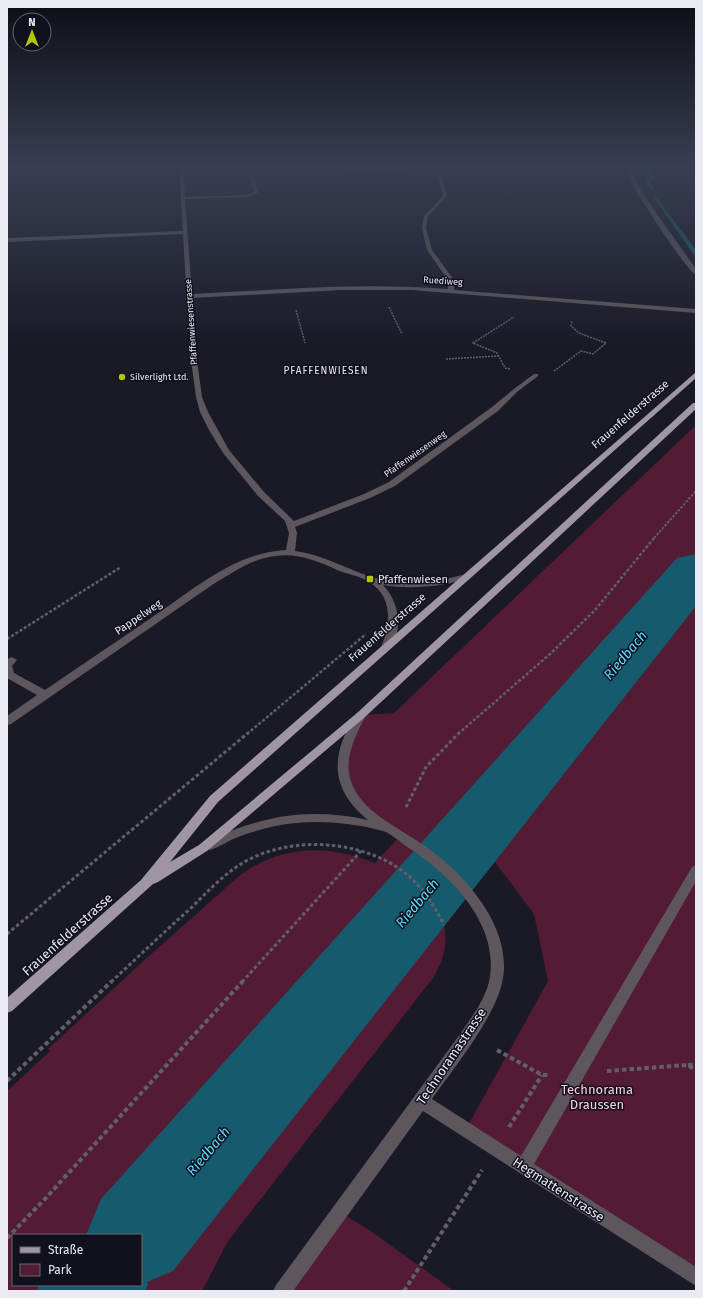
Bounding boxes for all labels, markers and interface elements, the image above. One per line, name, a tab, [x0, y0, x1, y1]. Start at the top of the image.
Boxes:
north arrow	[12, 12, 52, 52]
text: N	[28, 16, 36, 29]
street label: Ruediweg	[423, 275, 463, 287]
street label: Pfaffenwiesenstrasse	[183, 279, 199, 365]
district label: PFAFFENWIESEN	[283, 365, 369, 377]
marker: Silverlight Ltd.	[117, 372, 127, 382]
place label: Silverlight Ltd.	[130, 372, 188, 382]
street label: Frauenfelderstrasse	[589, 377, 672, 451]
street label: Pfaffenwiesenweg	[382, 429, 448, 479]
place label: Pfaffenwiesen	[378, 573, 448, 586]
marker: Pfaffenwiesen	[365, 574, 375, 584]
street label: Frauenfelderstrasse	[346, 590, 429, 664]
street label: Pappelweg	[112, 597, 164, 638]
water label: Riedbach	[600, 627, 651, 683]
water label: Riedbach	[392, 875, 443, 931]
street label: Frauenfelderstrasse	[19, 890, 115, 979]
street label: Technoramastrasse	[414, 1005, 489, 1107]
park label: Technorama Draussen	[561, 1082, 633, 1112]
water label: Riedbach	[183, 1123, 234, 1179]
street label: Hegmattenstrasse	[510, 1154, 607, 1225]
legend	[12, 1234, 142, 1286]
text: Straße	[48, 1243, 83, 1257]
text: Park	[48, 1263, 72, 1277]

